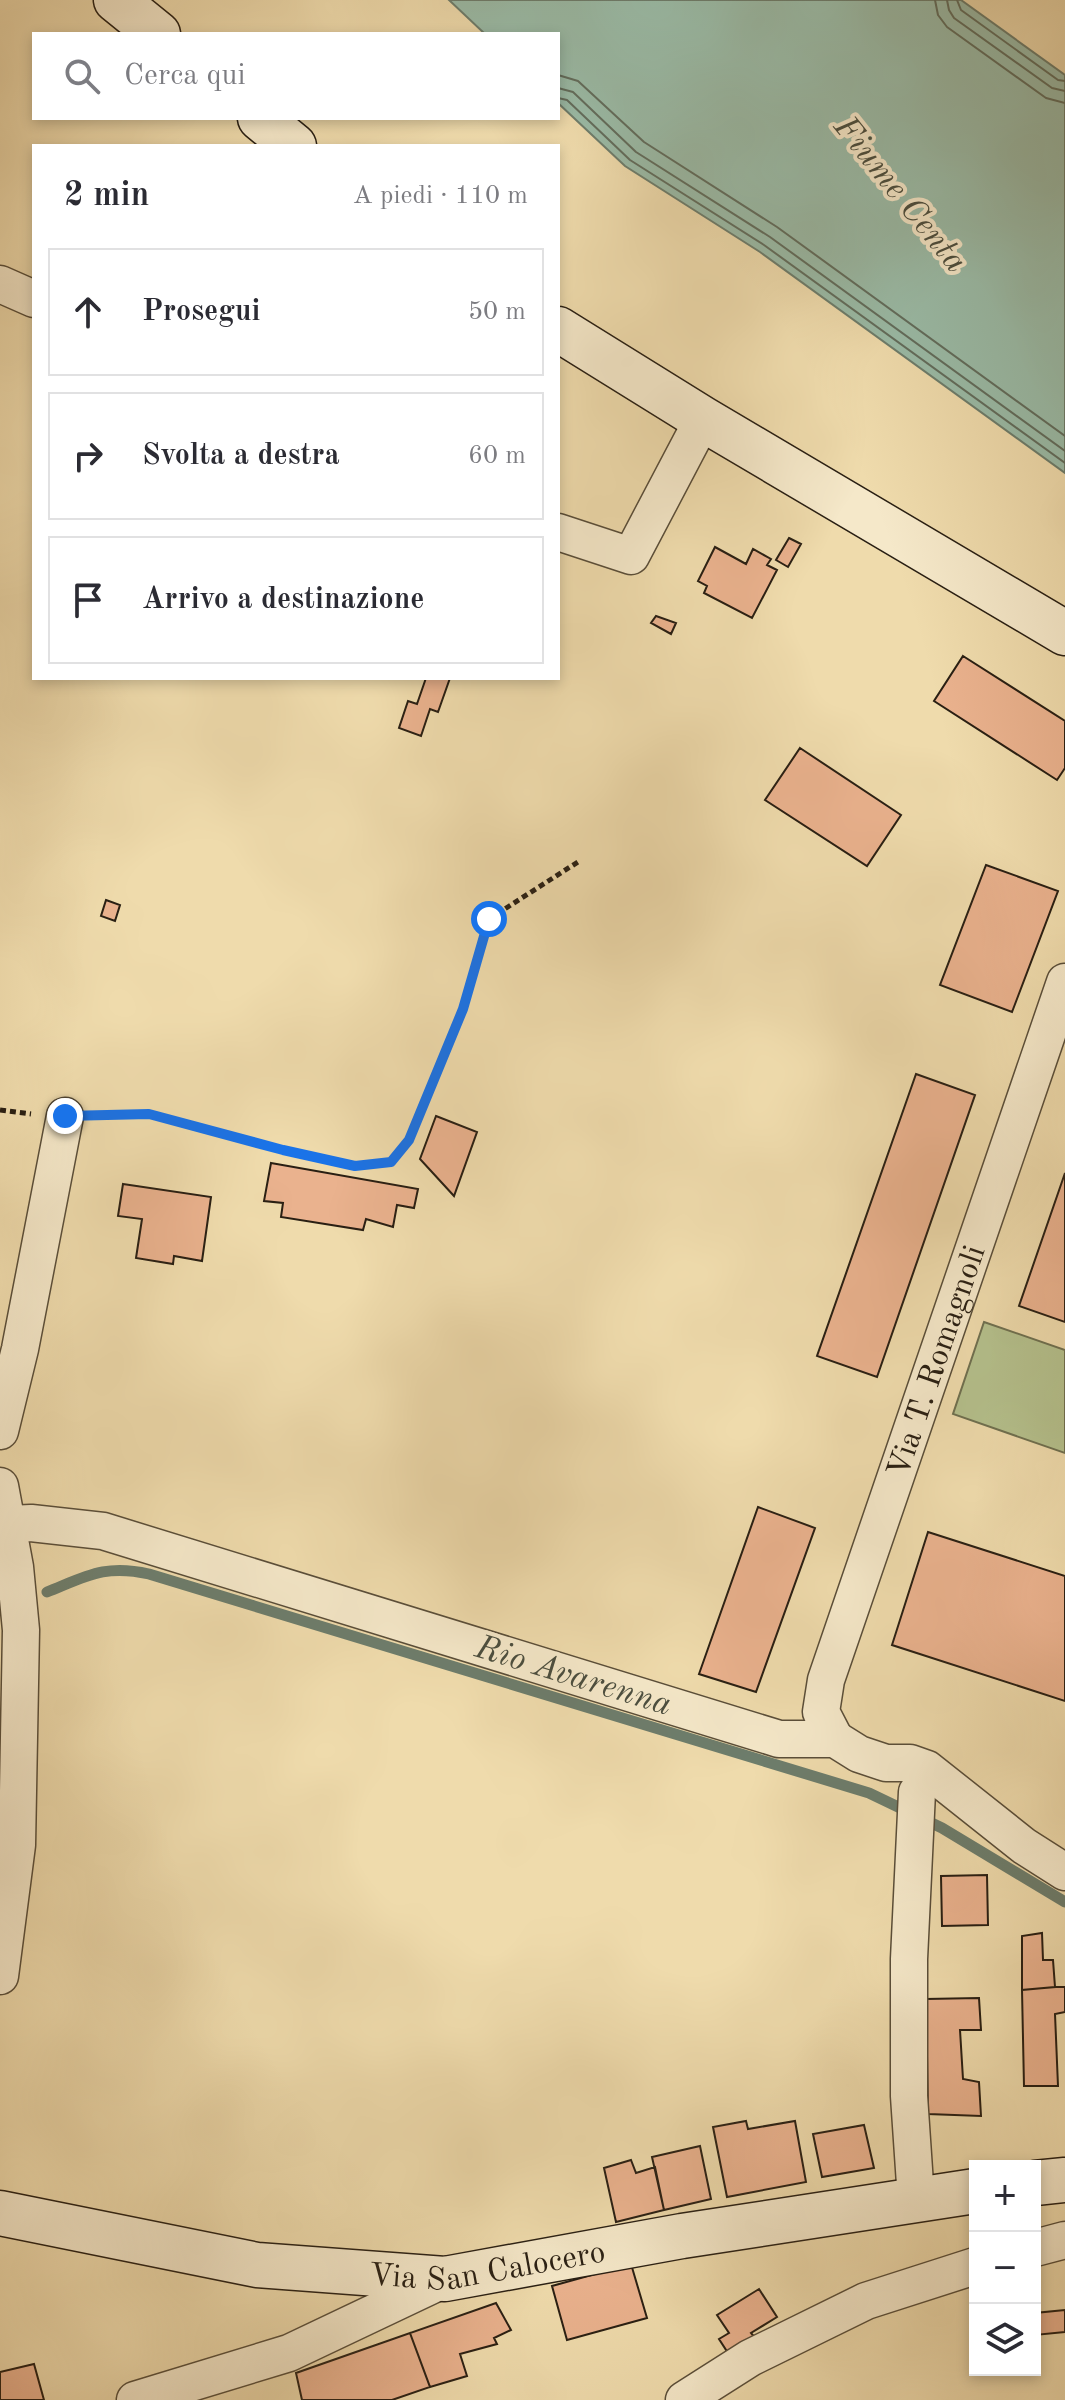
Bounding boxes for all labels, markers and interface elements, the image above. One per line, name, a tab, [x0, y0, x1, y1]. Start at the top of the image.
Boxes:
search box	[32, 32, 560, 120]
icon: search	[60, 54, 104, 98]
text: Cerca qui	[124, 61, 246, 91]
water label: Fiume Centa	[826, 110, 973, 279]
text: 2 min	[64, 179, 149, 213]
text: A piedi · 110 m	[353, 183, 528, 209]
icon: ahead	[66, 290, 110, 334]
text: Prosegui	[142, 297, 260, 327]
text: 50 m	[468, 299, 526, 325]
icon: right	[66, 434, 110, 478]
text: Svolta a destra	[142, 441, 340, 471]
text: 60 m	[468, 443, 526, 469]
icon: arrive	[66, 578, 110, 622]
text: Arrivo a destinazione	[142, 585, 424, 615]
route start	[471, 901, 507, 937]
route end	[47, 1098, 83, 1134]
street label: Via T. Romagnoli	[884, 1242, 993, 1482]
water label: Rio Avarenna	[470, 1631, 675, 1723]
map controls	[969, 2160, 1041, 2376]
button: +	[969, 2160, 1041, 2232]
button: −	[969, 2232, 1041, 2304]
street label: Via San Calocero	[368, 2237, 608, 2298]
button: layers	[969, 2304, 1041, 2376]

